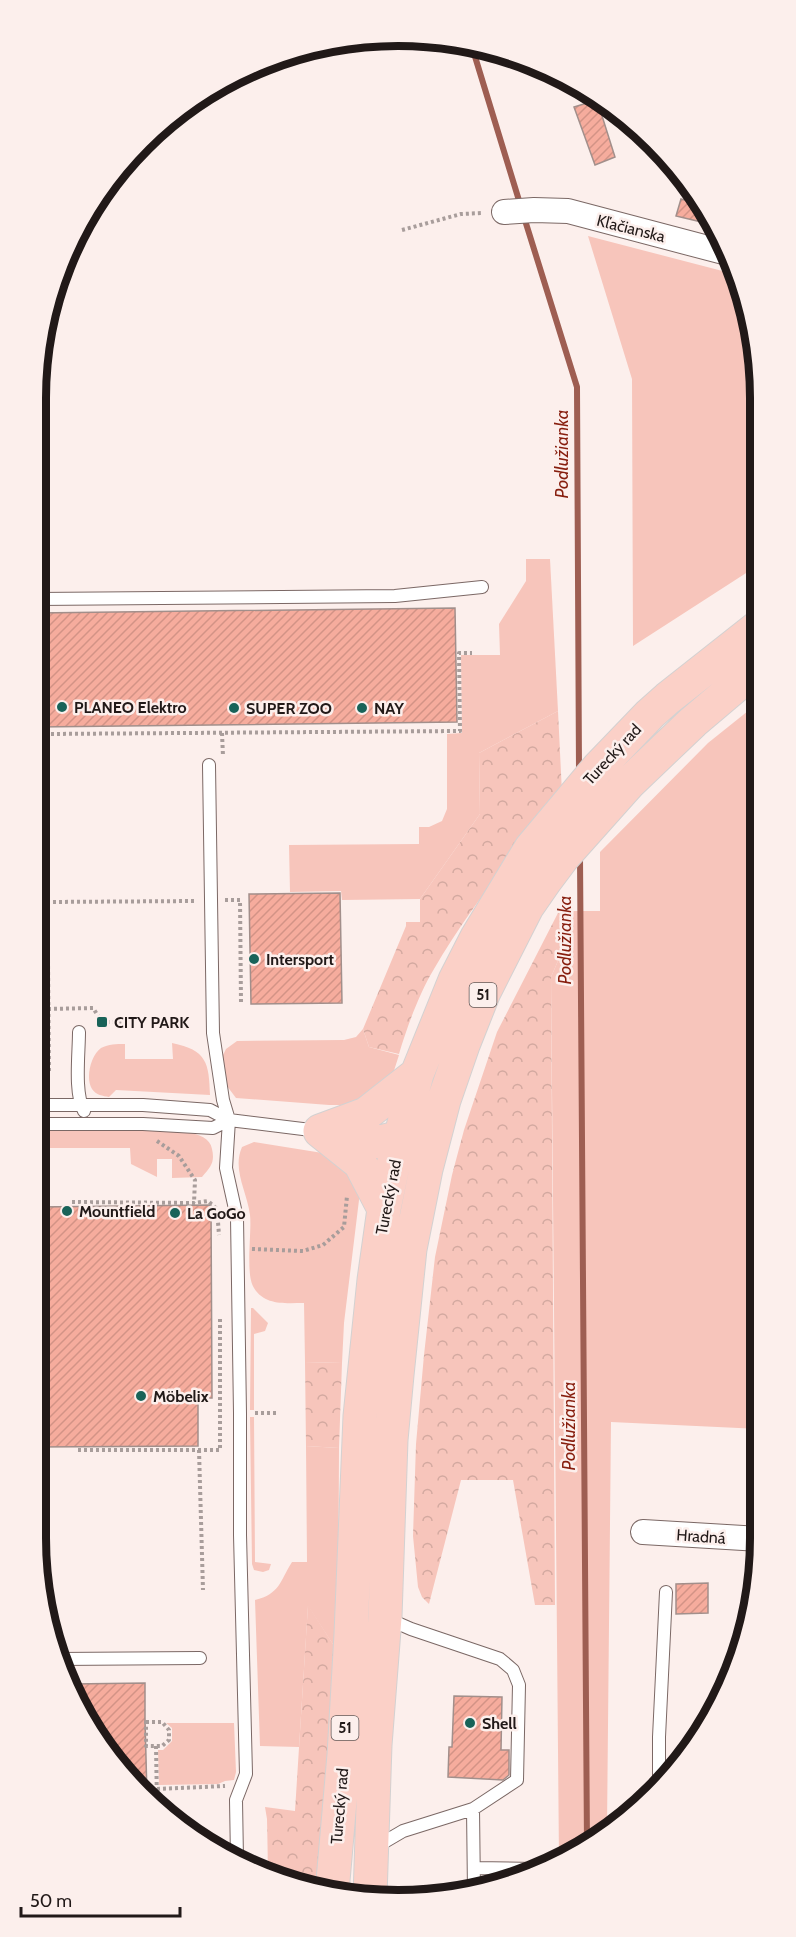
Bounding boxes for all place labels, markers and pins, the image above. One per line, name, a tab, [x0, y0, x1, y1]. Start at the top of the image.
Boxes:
place label: PLANEO Elektro	[74, 698, 187, 717]
place label: SUPER ZOO	[246, 699, 332, 718]
place label: NAY	[374, 699, 404, 718]
marker: PLANEO Elektro	[55, 700, 69, 714]
marker: SUPER ZOO	[227, 701, 241, 715]
marker: NAY	[355, 701, 369, 715]
place label: Intersport	[266, 950, 334, 969]
marker: Intersport	[247, 952, 261, 966]
place label: CITY PARK	[114, 1013, 189, 1032]
marker: CITY PARK	[95, 1015, 109, 1029]
place label: Mountfield	[79, 1202, 155, 1221]
marker: Mountfield	[60, 1204, 74, 1218]
place label: La GoGo	[187, 1204, 246, 1223]
marker: La GoGo	[168, 1206, 182, 1220]
place label: Möbelix	[153, 1387, 209, 1406]
marker: Möbelix	[134, 1389, 148, 1403]
place label: Shell	[482, 1714, 517, 1733]
marker: Shell	[463, 1716, 477, 1730]

